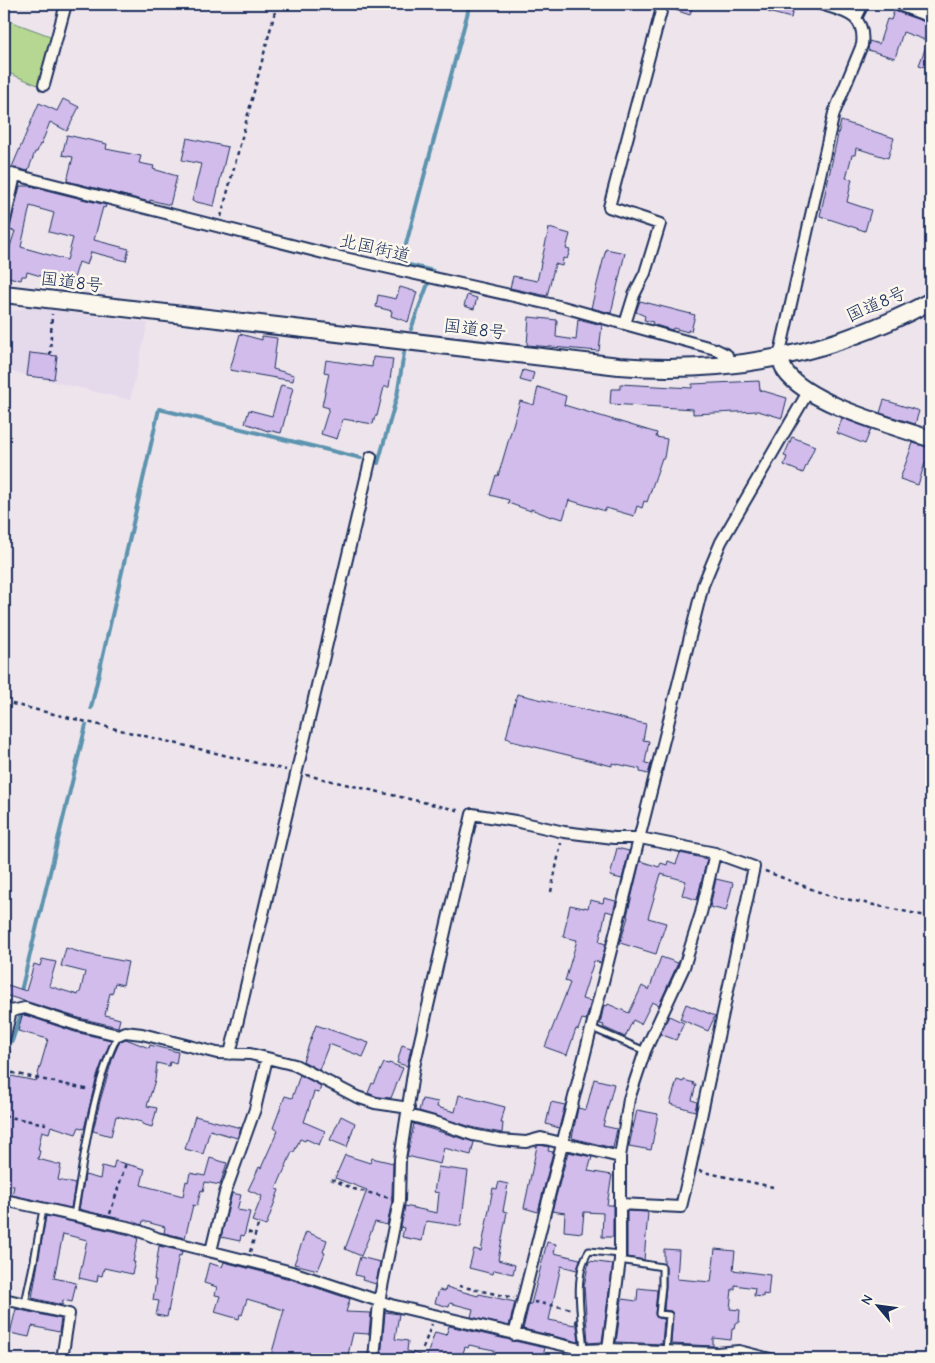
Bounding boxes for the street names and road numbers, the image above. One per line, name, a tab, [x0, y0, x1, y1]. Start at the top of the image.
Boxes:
street label: 北国街道	[337, 230, 412, 267]
street label: 国道8号	[39, 268, 105, 297]
street label: 国道8号	[843, 282, 909, 327]
street label: 国道8号	[442, 315, 508, 344]

